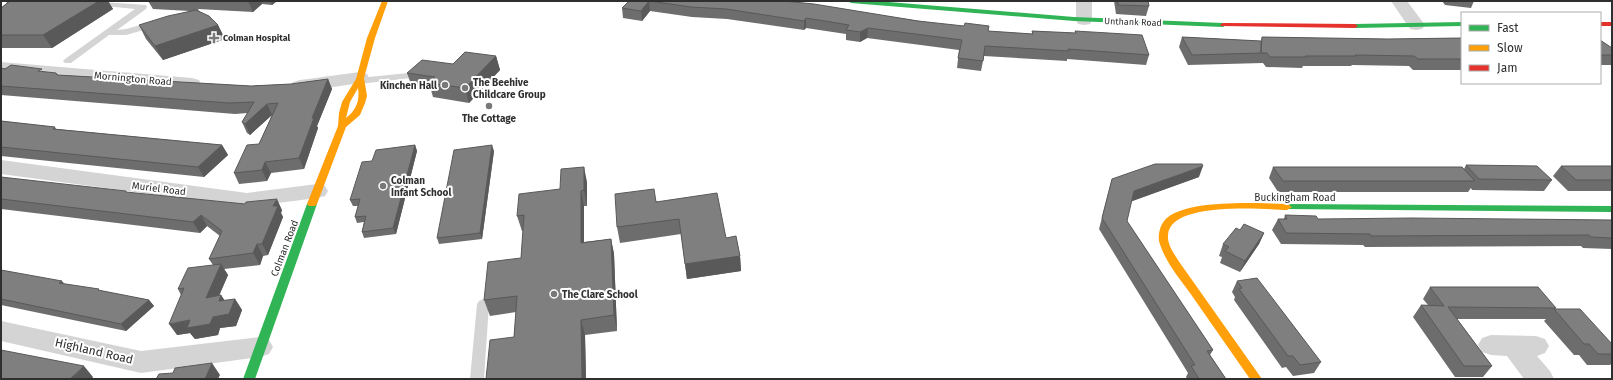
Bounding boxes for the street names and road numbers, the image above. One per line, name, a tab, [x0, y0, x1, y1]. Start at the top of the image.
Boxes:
street label: Unthank Road	[1104, 16, 1162, 28]
street label: Mornington Road	[93, 70, 172, 88]
street label: Muriel Road	[131, 180, 187, 198]
street label: Buckingham Road	[1254, 192, 1336, 204]
street label: Colman Road	[269, 218, 301, 278]
street label: Highland Road	[54, 335, 134, 367]

